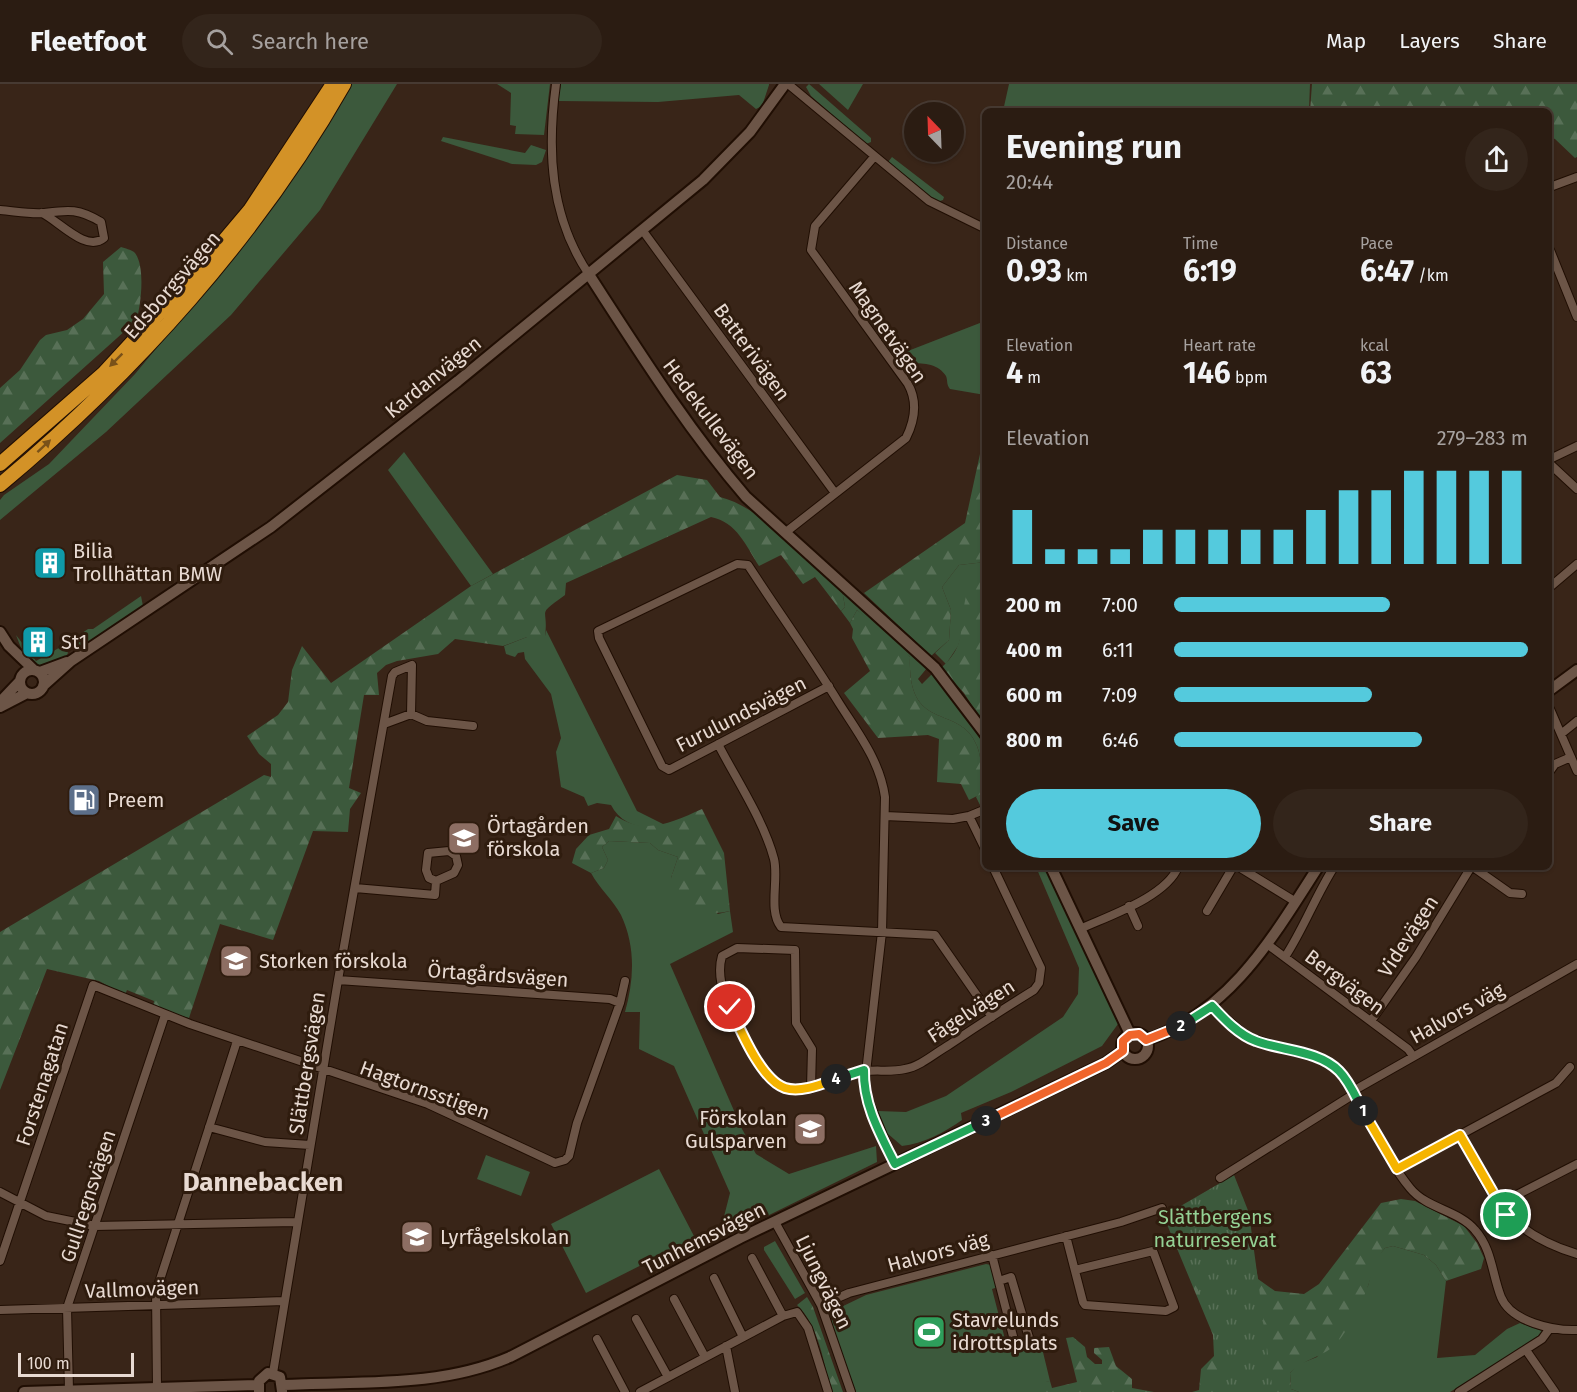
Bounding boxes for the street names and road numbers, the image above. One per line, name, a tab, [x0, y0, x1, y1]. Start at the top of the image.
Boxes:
street label: Edsborgsvägen	[119, 226, 225, 344]
street label: Magnetvägen	[844, 276, 932, 388]
street label: Batterivägen	[709, 299, 795, 405]
street label: Kardanvägen	[380, 331, 486, 423]
street label: Hedekullevägen	[658, 354, 764, 484]
street label: Furulundsvägen	[672, 671, 810, 757]
street label: Videvägen	[1373, 891, 1443, 981]
street label: Bergvägen	[1300, 944, 1390, 1020]
street label: Örtagårdsvägen	[427, 958, 569, 992]
street label: Fågelvägen	[923, 974, 1019, 1048]
street label: Halvors väg	[1406, 977, 1509, 1049]
street label: Slättbergsvägen	[284, 990, 330, 1136]
street label: Forstenagatan	[11, 1019, 73, 1149]
street label: Hagtornsstigen	[357, 1055, 493, 1125]
street label: Gullregnsvägen	[55, 1127, 121, 1265]
street label: Tunhemsvägen	[639, 1197, 769, 1279]
street label: Halvors väg	[885, 1227, 992, 1277]
street label: Ljungvägen	[791, 1231, 857, 1333]
street label: Vallmovägen	[84, 1275, 200, 1303]

